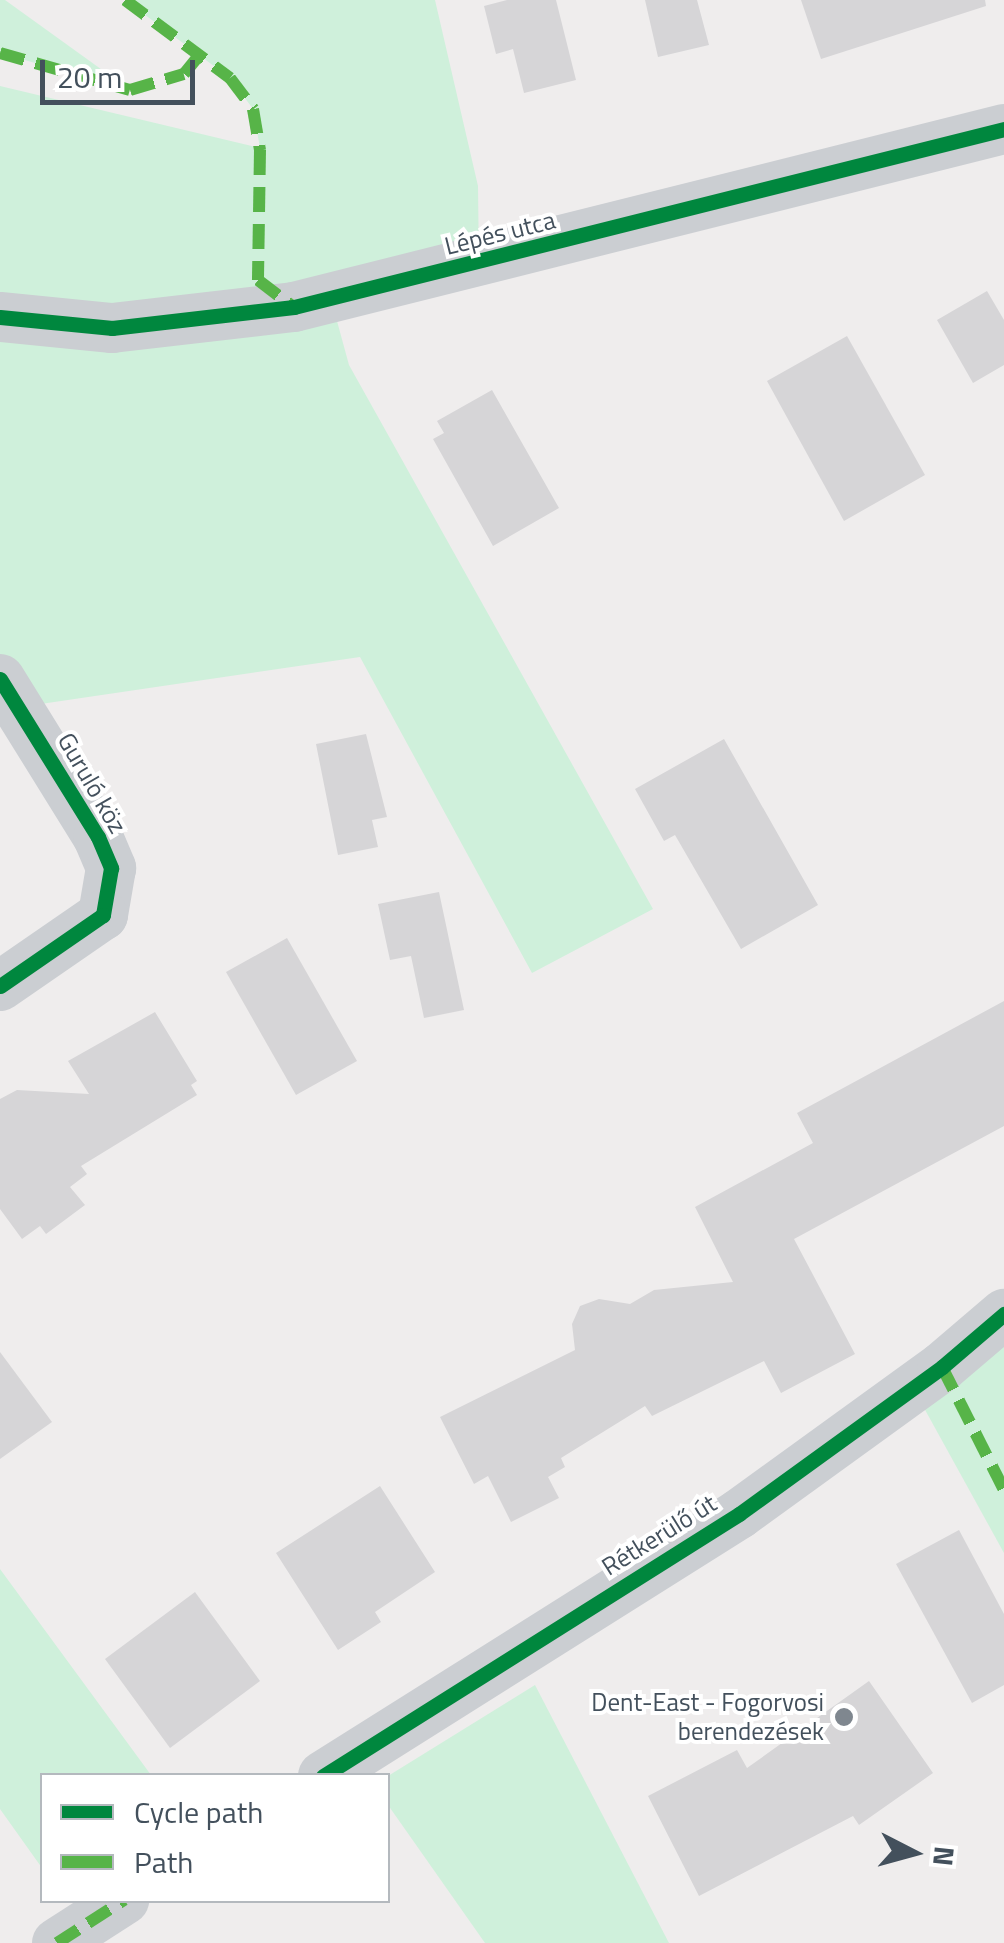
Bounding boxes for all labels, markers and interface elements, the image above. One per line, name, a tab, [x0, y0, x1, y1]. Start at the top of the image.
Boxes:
scale bar	[45, 40, 200, 102]
text: 20 m	[57, 54, 122, 100]
street label: Lépés utca	[442, 205, 558, 261]
street label: Guruló köz	[51, 727, 133, 839]
street label: Rétkerülő út	[596, 1488, 722, 1582]
place label: Dent-East - Fogorvosi berendezések	[591, 1688, 824, 1747]
marker: Dent-East - Fogorvosi berendezések	[833, 1706, 855, 1728]
legend	[40, 1773, 390, 1903]
text: Cycle path	[134, 1789, 263, 1835]
north arrow	[864, 1803, 964, 1903]
text: Path	[134, 1839, 193, 1885]
text: N	[922, 1844, 967, 1868]

